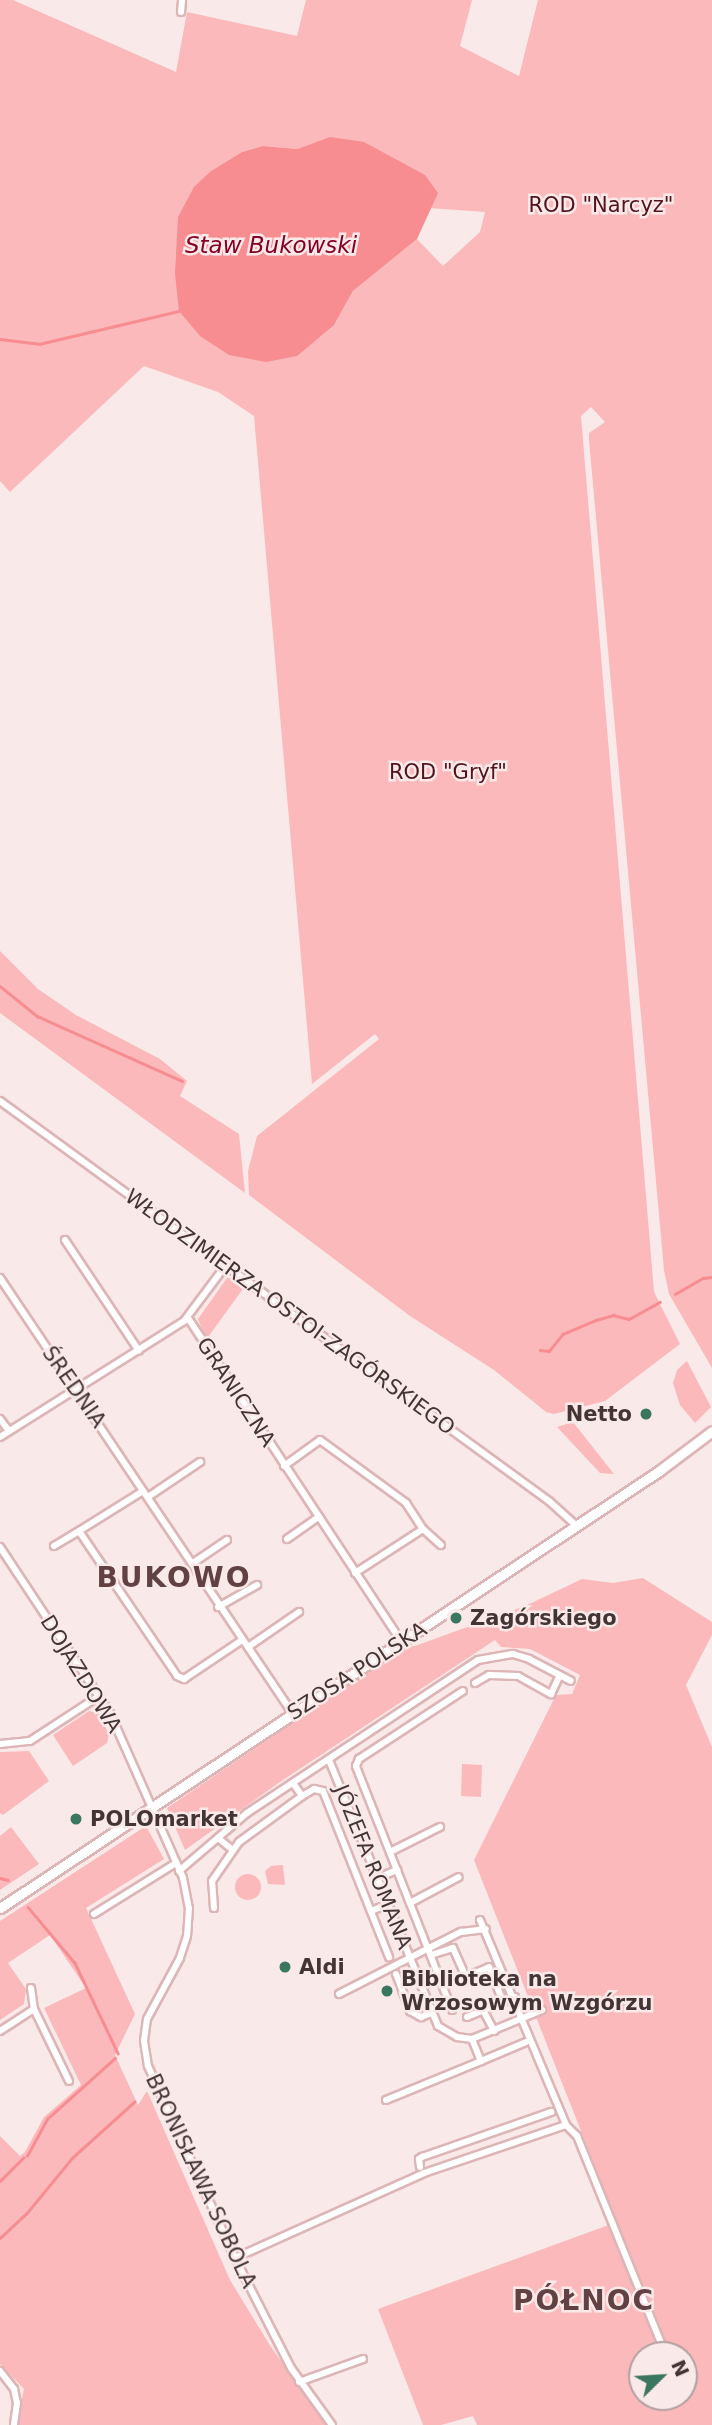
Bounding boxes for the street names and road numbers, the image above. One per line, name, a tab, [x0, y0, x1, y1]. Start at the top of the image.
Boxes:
street label: WŁODZIMIERZA OSTOI-ZAGÓRSKIEGO	[120, 1184, 460, 1440]
street label: GRANICZNA	[191, 1333, 281, 1451]
street label: ŚREDNIA	[37, 1341, 111, 1433]
street label: DOJAZDOWA	[35, 1611, 127, 1737]
street label: SZOSA POLSKA	[283, 1617, 431, 1725]
street label: JÓZEFA ROMANA	[328, 1781, 418, 1953]
street label: BRONISŁAWA SOBOLA	[140, 2070, 262, 2292]

